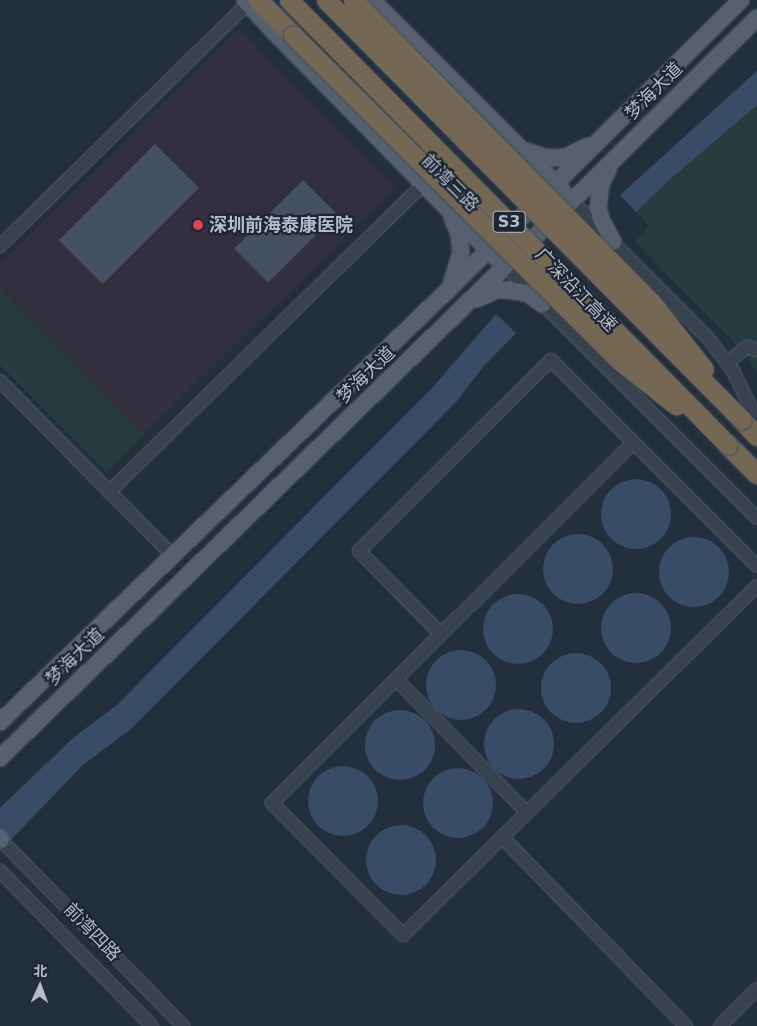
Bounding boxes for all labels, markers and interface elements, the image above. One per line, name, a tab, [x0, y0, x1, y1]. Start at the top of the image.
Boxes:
street label: 梦海大道	[621, 58, 687, 124]
street label: 前湾三路	[417, 150, 483, 216]
road number: S3	[492, 208, 526, 236]
place label: 深圳前海泰康医院	[209, 214, 353, 236]
marker: 深圳前海泰康医院	[191, 218, 205, 232]
street label: 广深沿江高速	[531, 244, 621, 336]
street label: 梦海大道	[333, 342, 399, 408]
street label: 梦海大道	[42, 624, 108, 690]
street label: 前湾四路	[59, 899, 125, 965]
north arrow	[15, 961, 65, 1011]
text: 北	[33, 963, 48, 979]

